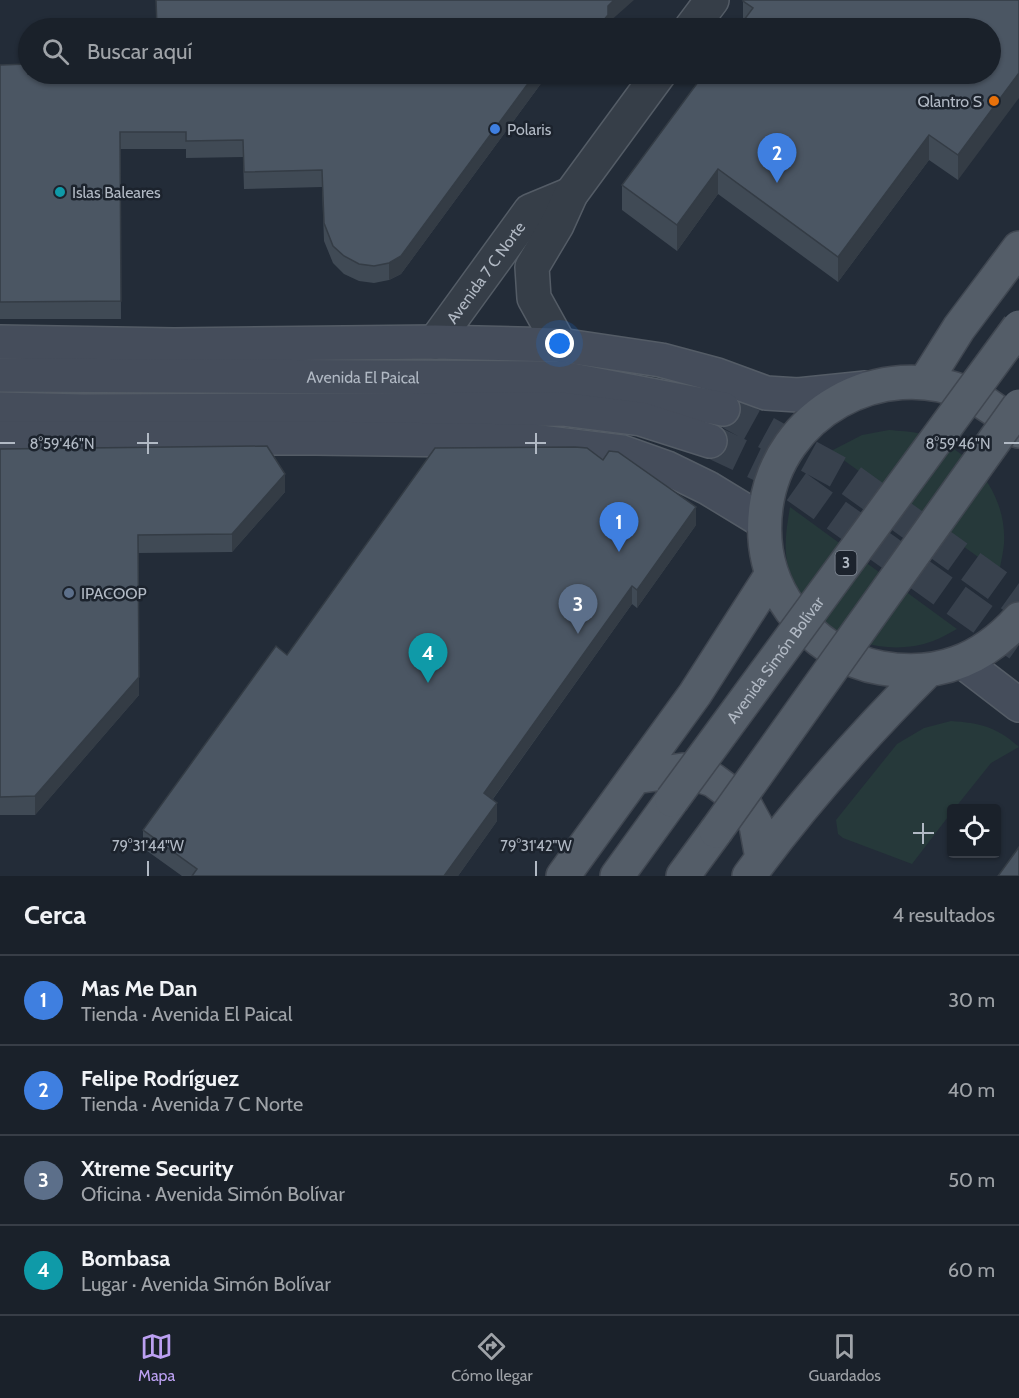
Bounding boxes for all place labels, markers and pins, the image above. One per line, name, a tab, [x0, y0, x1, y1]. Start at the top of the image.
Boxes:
place label: Qlantro S	[918, 92, 982, 111]
marker: Qlantro S	[987, 94, 1001, 108]
place label: Polaris	[507, 120, 552, 139]
marker: Polaris	[488, 122, 502, 136]
pin: 2	[758, 134, 796, 183]
place label: Islas Baleares	[72, 183, 161, 202]
marker: Islas Baleares	[53, 185, 67, 199]
pin: 1	[600, 502, 638, 552]
place label: IPACOOP	[81, 584, 147, 603]
pin: 3	[558, 584, 598, 634]
marker: IPACOOP	[62, 586, 76, 600]
pin: 4	[408, 634, 448, 683]

